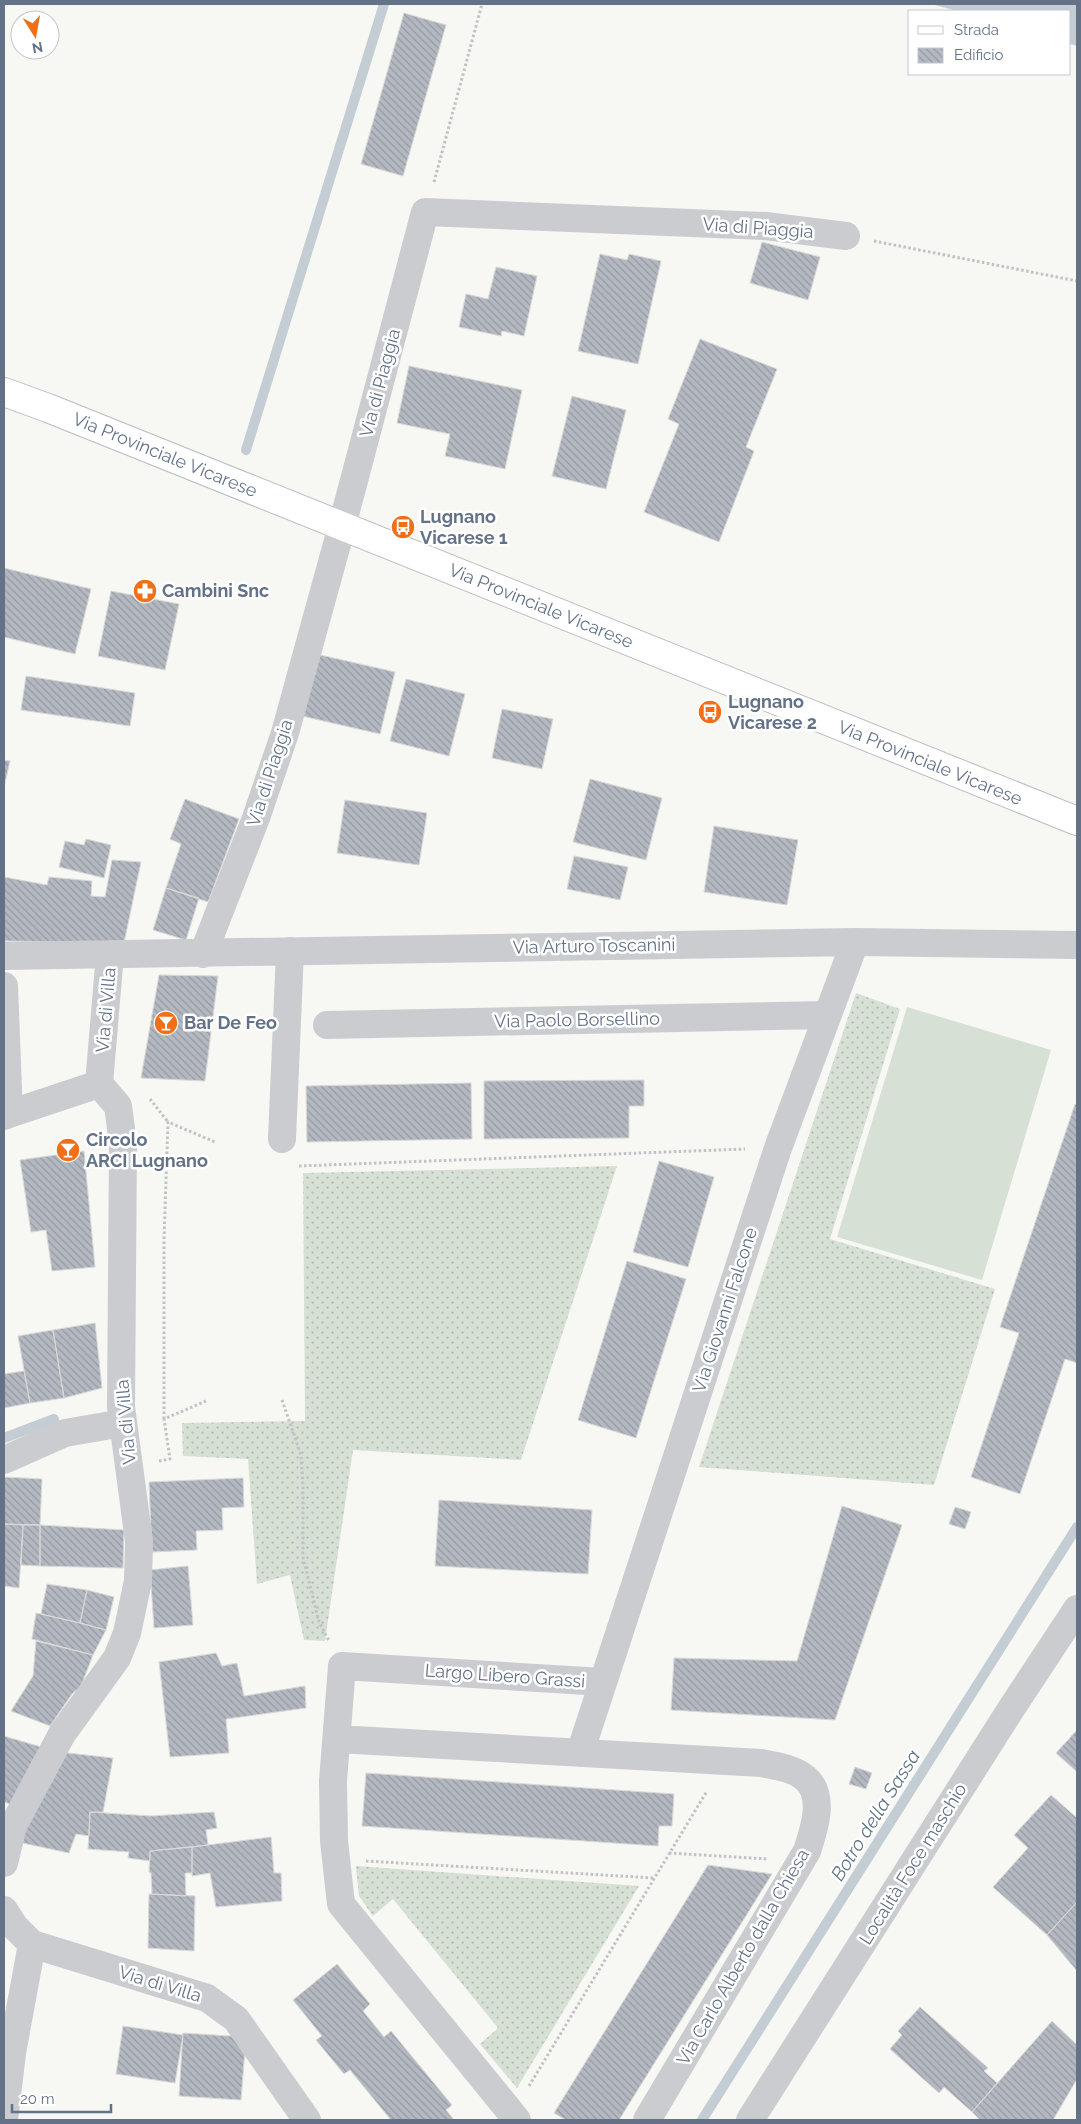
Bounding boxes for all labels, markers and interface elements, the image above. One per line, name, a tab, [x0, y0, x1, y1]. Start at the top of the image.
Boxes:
north arrow	[10, 10, 60, 60]
legend	[908, 10, 1071, 75]
text: Strada	[954, 21, 999, 39]
text: N	[31, 39, 44, 57]
text: Edificio	[954, 46, 1004, 64]
street label: Via di Piaggia	[702, 213, 814, 242]
street label: Via di Piaggia	[355, 326, 404, 439]
street label: Via Provinciale Vicarese	[70, 408, 261, 501]
place label: Lugnano Vicarese 1	[420, 506, 508, 548]
bus stop icon: Lugnano Vicarese 1	[390, 514, 416, 540]
street label: Via Provinciale Vicarese	[446, 559, 637, 652]
pharmacy icon: Cambini Snc	[132, 578, 158, 604]
place label: Cambini Snc	[162, 580, 269, 601]
place label: Lugnano Vicarese 2	[728, 691, 817, 733]
bus stop icon: Lugnano Vicarese 2	[697, 699, 723, 725]
street label: Via Provinciale Vicarese	[835, 716, 1026, 809]
street label: Via di Piaggia	[242, 717, 297, 829]
street label: Via Arturo Toscanini	[512, 934, 676, 957]
street label: Via di Villa	[91, 967, 120, 1053]
street label: Via Paolo Borsellino	[494, 1008, 660, 1031]
bar icon: Bar De Feo	[153, 1010, 179, 1036]
place label: Bar De Feo	[184, 1012, 277, 1033]
place label: Circolo ARCI Lugnano	[86, 1129, 208, 1171]
bar icon: Circolo ARCI Lugnano	[55, 1137, 81, 1163]
street label: Via Giovanni Falcone	[688, 1224, 761, 1395]
street label: Via di Villa	[111, 1379, 140, 1465]
street label: Largo Libero Grassi	[424, 1659, 586, 1692]
water label: Botro della Sassa	[826, 1746, 924, 1884]
street label: Località Foce maschio	[854, 1779, 971, 1948]
street label: Via Carlo Alberto dalla Chiesa	[672, 1845, 813, 2068]
street label: Via di Villa	[116, 1961, 204, 2006]
scale bar	[12, 2082, 111, 2114]
text: 20 m	[20, 2090, 55, 2108]

